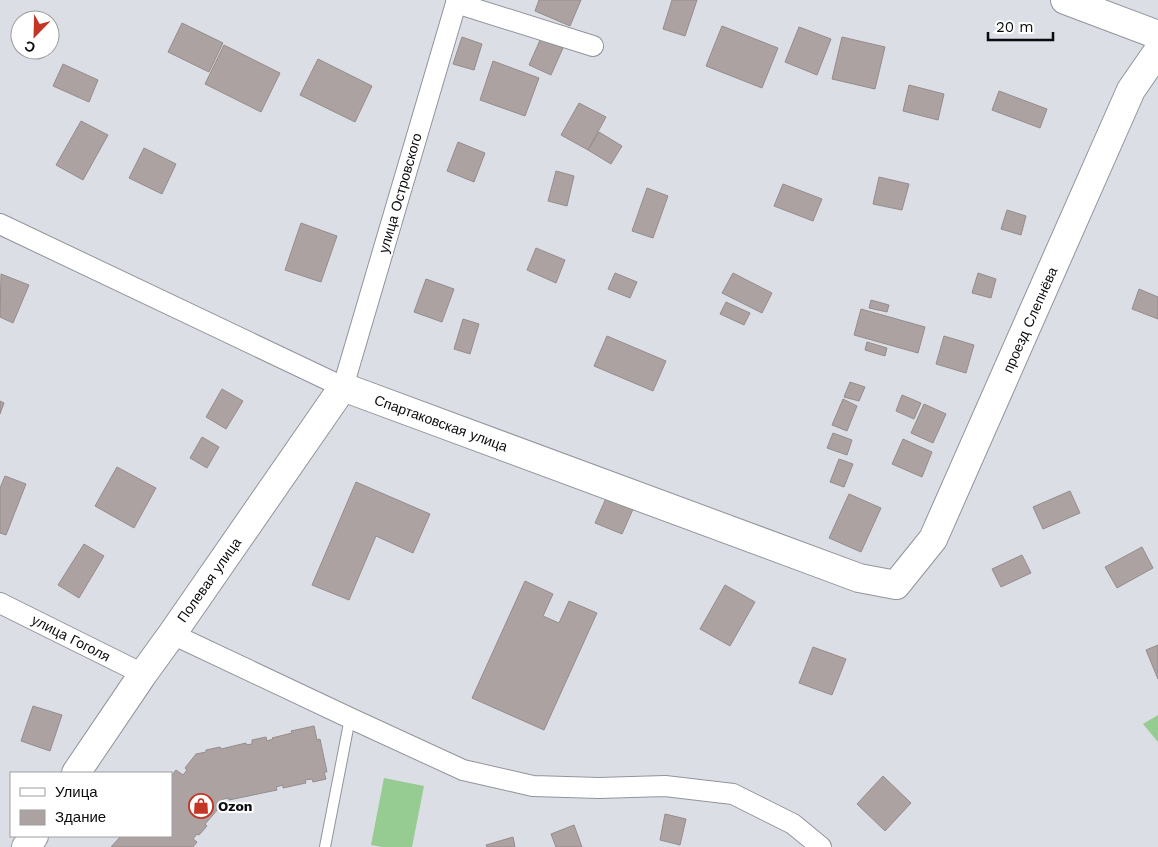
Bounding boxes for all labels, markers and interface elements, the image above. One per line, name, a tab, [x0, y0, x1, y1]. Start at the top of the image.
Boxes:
north arrow	[10, 10, 60, 60]
scale bar	[988, 10, 1053, 42]
text: 20 m	[996, 18, 1034, 36]
text: С	[22, 38, 38, 56]
street label: улица Островского	[375, 131, 425, 255]
street label: проезд Слепнёва	[1000, 265, 1061, 375]
street label: Спартаковская улица	[372, 391, 510, 455]
street label: Полевая улица	[174, 535, 244, 625]
street label: улица Гоголя	[29, 611, 113, 665]
legend	[10, 772, 172, 837]
text: Улица	[55, 783, 98, 801]
shop icon: Ozon	[188, 793, 214, 819]
place label: Ozon	[218, 798, 253, 814]
text: Здание	[55, 808, 106, 826]

